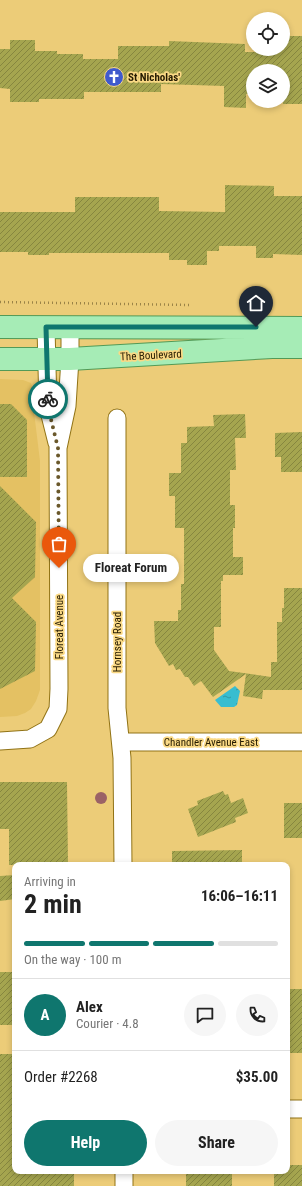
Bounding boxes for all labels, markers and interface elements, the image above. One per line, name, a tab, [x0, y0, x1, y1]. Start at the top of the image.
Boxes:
map controls	[246, 12, 290, 108]
button: locate	[246, 12, 290, 56]
button: layers	[246, 64, 290, 108]
church icon: St Nicholas'	[103, 66, 125, 88]
place label: St Nicholas'	[128, 71, 180, 84]
pin	[239, 286, 273, 327]
icon: home	[245, 292, 267, 314]
street label: The Boulevard	[120, 347, 182, 364]
courier	[28, 379, 68, 419]
icon: bike	[37, 388, 59, 410]
pin	[42, 527, 76, 568]
icon: bag	[48, 533, 70, 555]
callout: Floreat Forum	[83, 554, 179, 582]
text: Floreat Forum	[95, 560, 167, 575]
street label: Floreat Avenue	[53, 595, 66, 659]
street label: Hornsey Road	[111, 612, 124, 672]
street label: Chandler Avenue East	[164, 736, 258, 749]
text: Arriving in	[24, 874, 76, 889]
text: 16:06–16:11	[201, 887, 278, 905]
text: 2 min	[24, 889, 82, 919]
text: On the way · 100 m	[24, 952, 121, 967]
button: chat	[184, 994, 226, 1036]
button: phone	[236, 994, 278, 1036]
text: Alex	[76, 998, 103, 1016]
text: A	[41, 1006, 49, 1024]
text: Courier · 4.8	[76, 1016, 139, 1031]
text: Order #2268	[24, 1068, 98, 1086]
text: $35.00	[236, 1068, 278, 1086]
button: Help	[24, 1120, 147, 1166]
button: Share	[155, 1120, 278, 1166]

